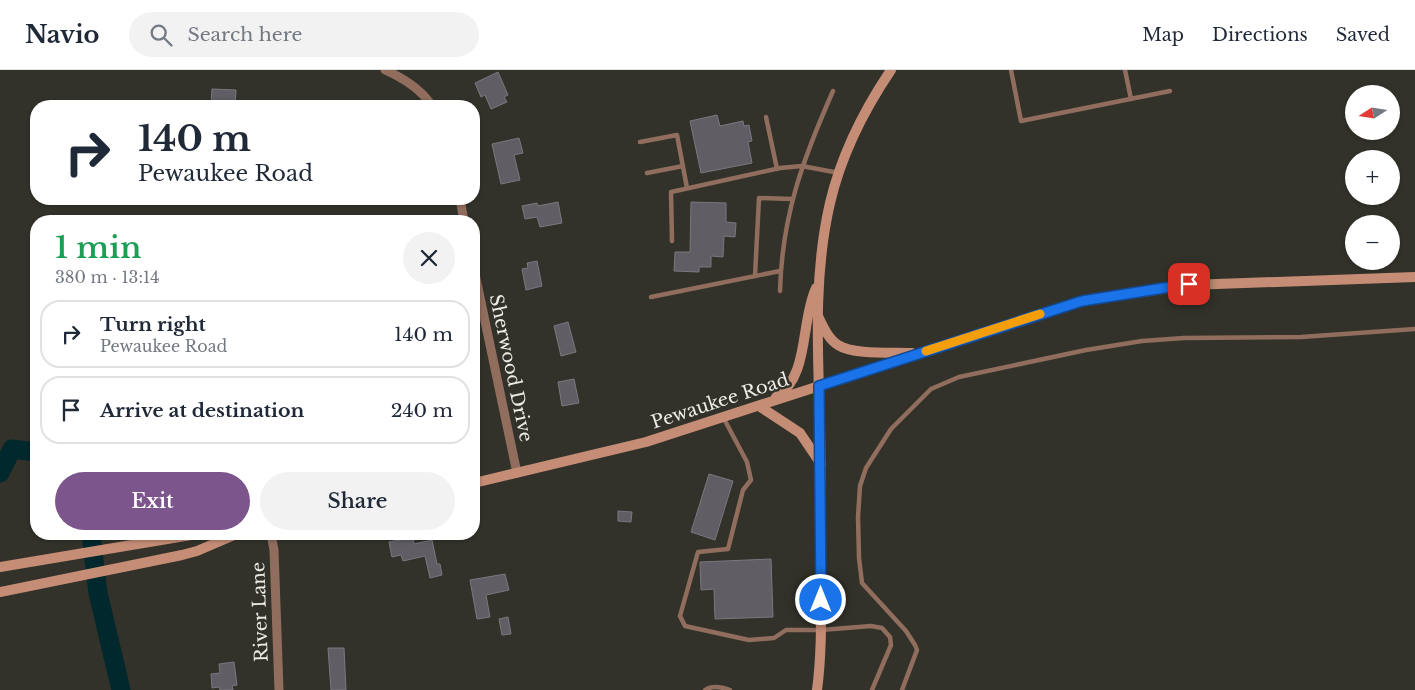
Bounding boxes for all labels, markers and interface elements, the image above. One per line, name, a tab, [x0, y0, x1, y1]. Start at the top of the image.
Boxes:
search box	[129, 12, 479, 57]
text: Navio	[25, 20, 99, 49]
icon: search	[147, 21, 175, 49]
text: Search here	[187, 23, 302, 46]
text: Map	[1142, 24, 1184, 46]
text: Directions	[1212, 24, 1308, 46]
text: Saved	[1336, 24, 1390, 46]
north arrow	[1345, 85, 1400, 140]
map controls	[1345, 85, 1400, 270]
text: 140 m	[138, 117, 251, 160]
icon: right	[55, 120, 120, 185]
button: +	[1345, 150, 1400, 205]
text: Pewaukee Road	[138, 160, 313, 187]
button: −	[1345, 215, 1400, 270]
text: 1 min	[55, 229, 141, 266]
button: close	[403, 232, 455, 284]
pin	[1168, 263, 1210, 305]
text: 380 m · 13:14	[55, 267, 160, 287]
icon: arrive	[1175, 270, 1203, 298]
street label: Sherwood Drive	[485, 292, 537, 444]
text: Turn right	[100, 313, 206, 336]
icon: right	[57, 320, 85, 348]
text: 140 m	[394, 323, 453, 346]
text: Pewaukee Road	[100, 336, 227, 356]
street label: Pewaukee Road	[648, 368, 792, 434]
icon: arrive	[57, 396, 85, 424]
text: Arrive at destination	[100, 399, 304, 422]
text: 240 m	[391, 399, 453, 422]
button: Exit	[55, 472, 250, 530]
button: Share	[260, 472, 455, 530]
street label: River Lane	[247, 562, 273, 662]
position arrow	[794, 573, 846, 625]

